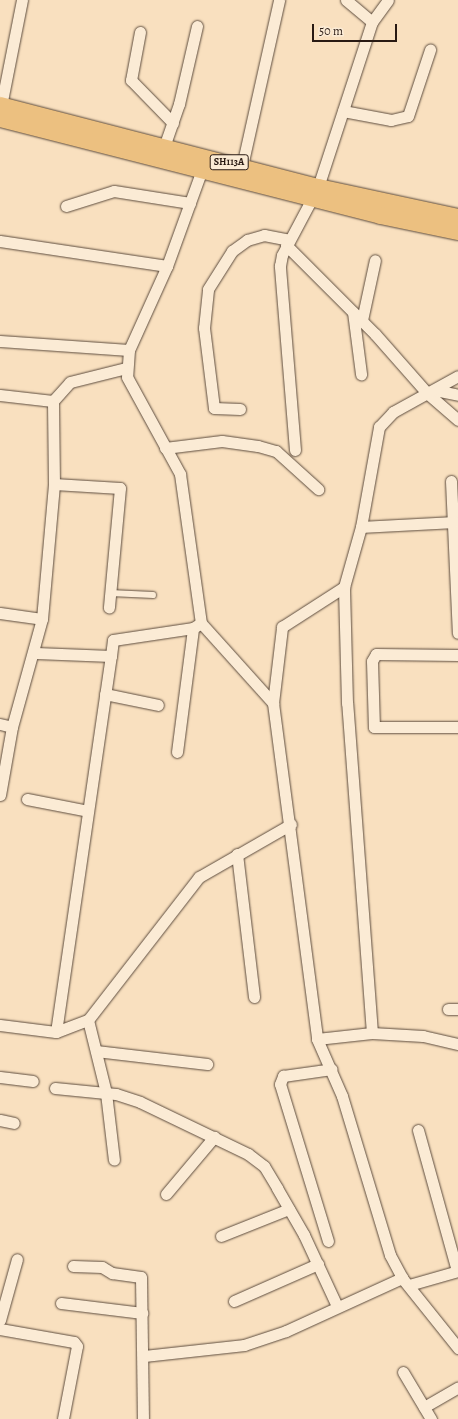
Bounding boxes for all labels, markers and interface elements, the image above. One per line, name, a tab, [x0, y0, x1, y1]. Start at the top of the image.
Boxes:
scale bar	[314, 16, 399, 42]
text: 50 m	[319, 23, 343, 39]
road number: SH113A	[209, 154, 249, 170]

